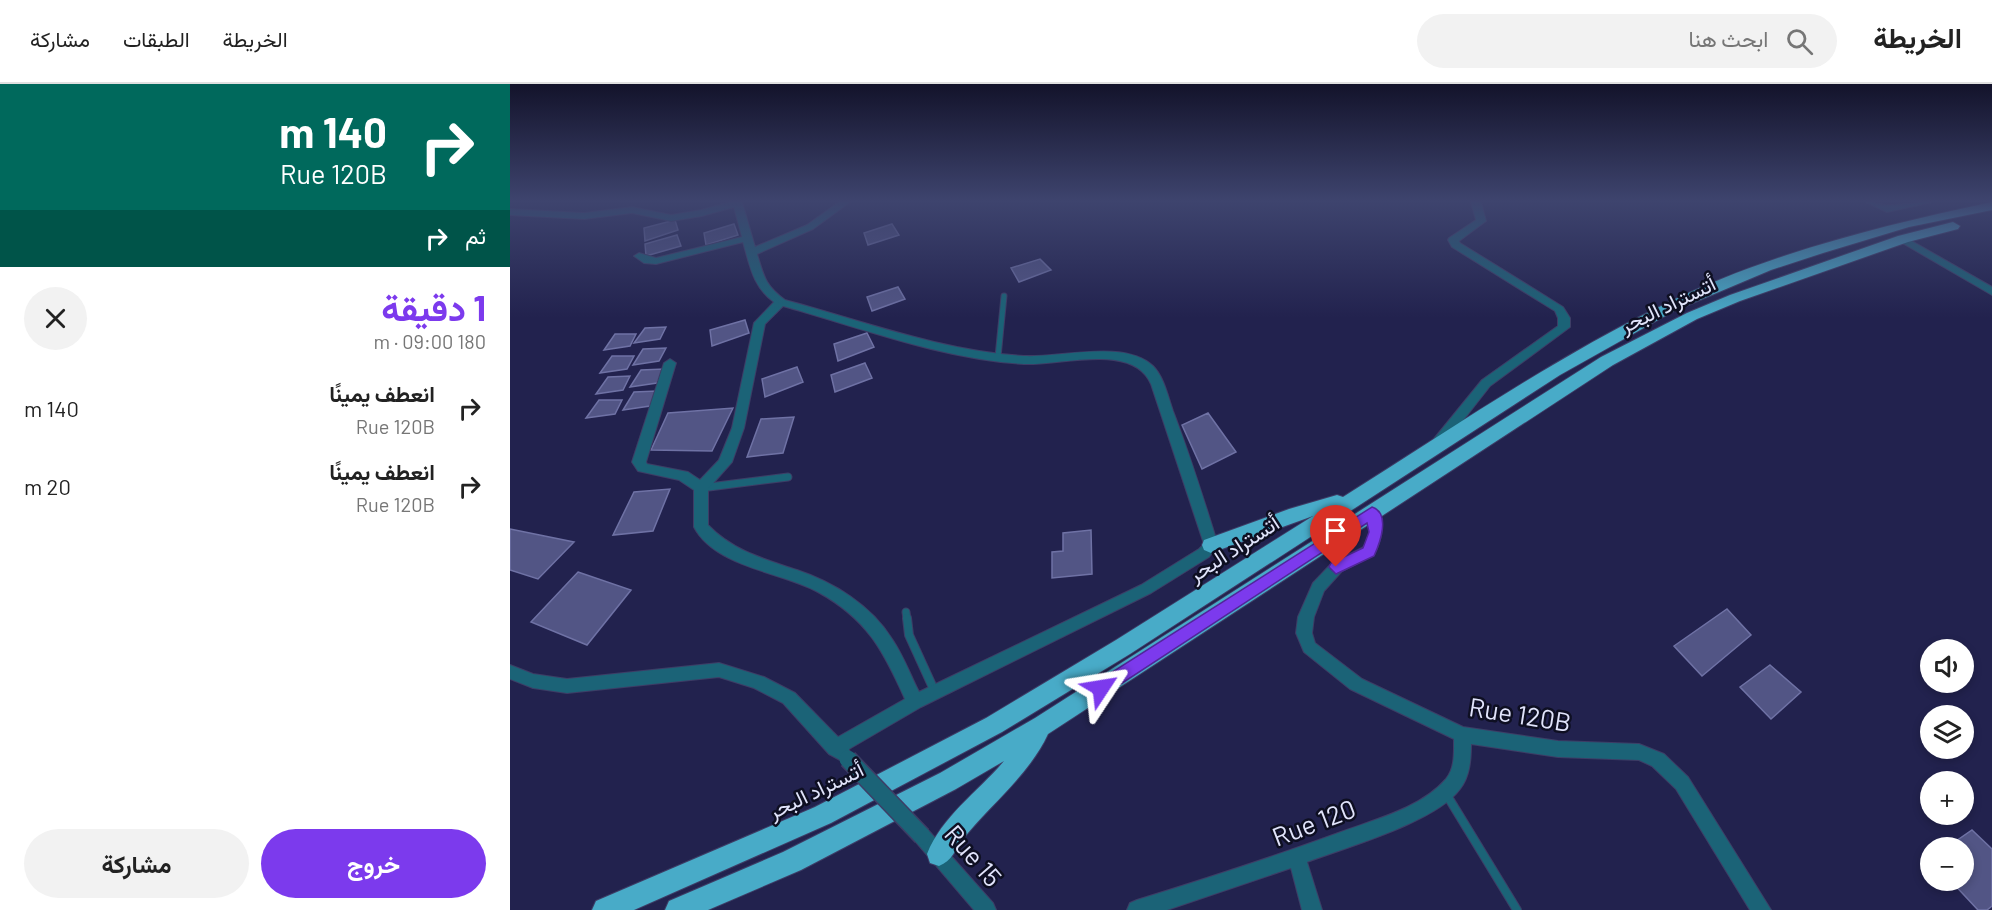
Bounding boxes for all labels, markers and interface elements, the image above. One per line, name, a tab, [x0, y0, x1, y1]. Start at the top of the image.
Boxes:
search box	[1417, 14, 1837, 68]
text: الخريطة	[1873, 20, 1962, 54]
text: ابحث هنا	[1688, 25, 1768, 51]
icon: search	[1783, 25, 1816, 58]
text: مشاركة	[30, 26, 90, 51]
text: الطبقات	[123, 26, 190, 51]
text: الخريطة	[223, 26, 288, 51]
text: 140 m	[279, 106, 387, 156]
icon: right	[408, 108, 486, 186]
text: Rue 120B	[280, 157, 387, 189]
icon: right	[420, 222, 453, 255]
text: ثم	[465, 222, 486, 248]
street label: أتستراد البحر	[1615, 270, 1720, 340]
text: 1 دقيقة	[381, 285, 486, 328]
button: close	[24, 287, 87, 350]
text: 180 m · 09:00	[373, 329, 486, 353]
text: انعطف يمينًا	[329, 380, 435, 406]
icon: right	[453, 392, 486, 425]
text: 140 m	[24, 395, 79, 421]
text: Rue 120B	[356, 414, 435, 438]
text: انعطف يمينًا	[329, 458, 435, 484]
icon: right	[453, 470, 486, 503]
text: 20 m	[24, 473, 71, 499]
text: Rue 120B	[356, 492, 435, 516]
pin	[1310, 505, 1361, 567]
street label: أتستراد البحر	[1182, 509, 1284, 588]
icon: arrive	[1319, 514, 1352, 547]
map controls	[1920, 639, 1974, 891]
button: sound	[1920, 639, 1974, 693]
position arrow	[1069, 656, 1133, 720]
street label: Rue 120B	[1467, 690, 1573, 737]
button: layers	[1920, 705, 1974, 759]
street label: أتستراد البحر	[763, 756, 868, 826]
button: +	[1920, 771, 1974, 825]
street label: Rue 120	[1267, 792, 1359, 852]
street label: Rue 15	[939, 818, 1009, 892]
button: مشاركة	[24, 829, 249, 898]
button: خروج	[261, 829, 486, 898]
button: −	[1920, 837, 1974, 891]

